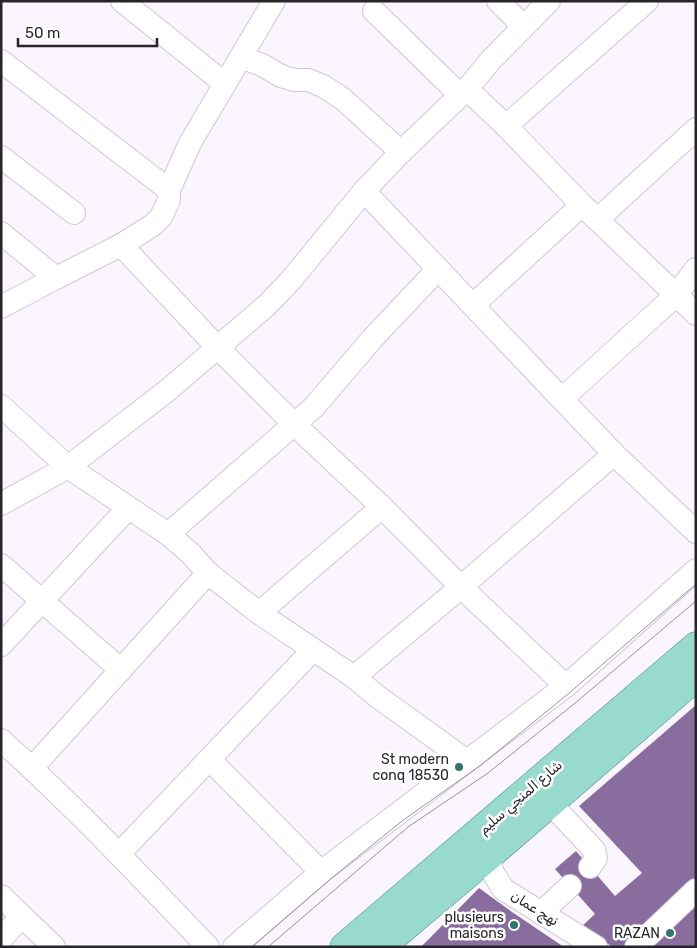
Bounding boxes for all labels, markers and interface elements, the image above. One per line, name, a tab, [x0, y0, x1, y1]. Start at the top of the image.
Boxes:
scale bar	[18, 15, 156, 47]
text: 50 m	[25, 24, 60, 42]
place label: St modern conq 18530	[372, 751, 449, 784]
street label: شارع المنجي سليم	[475, 757, 567, 840]
marker: St modern conq 18530	[453, 761, 465, 773]
street label: نهج عمان	[507, 887, 562, 931]
place label: plusieurs maisons	[445, 909, 504, 942]
marker: plusieurs maisons	[508, 919, 520, 931]
place label: RAZAN	[614, 925, 660, 942]
marker: RAZAN	[664, 927, 676, 939]

